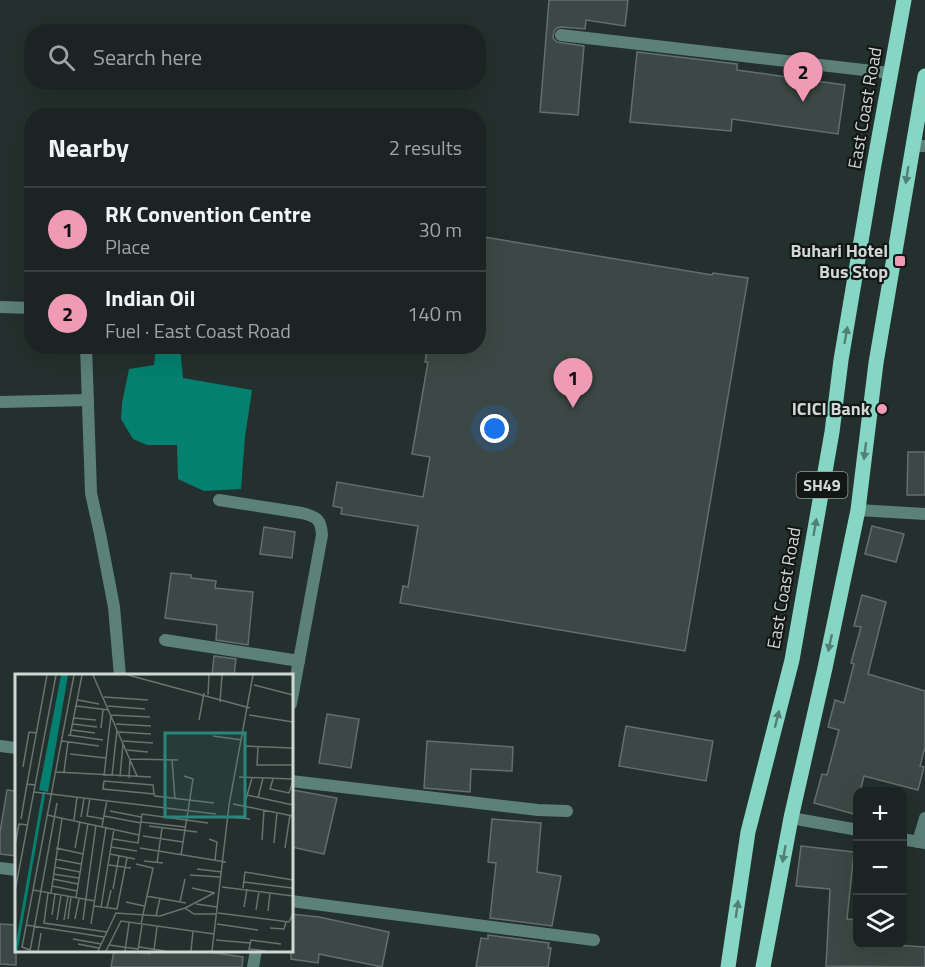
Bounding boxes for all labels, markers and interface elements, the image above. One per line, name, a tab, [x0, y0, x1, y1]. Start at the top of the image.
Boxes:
search box	[24, 24, 486, 90]
text: Search here	[93, 40, 202, 74]
icon: search	[45, 41, 78, 74]
street label: East Coast Road	[841, 45, 889, 171]
pin: 2	[784, 52, 822, 102]
text: Nearby	[48, 128, 129, 167]
text: 2 results	[389, 132, 462, 163]
one-way arrow	[903, 166, 912, 185]
text: RK Convention Centre	[105, 197, 311, 231]
text: 1	[62, 214, 73, 245]
text: 30 m	[418, 214, 462, 245]
text: Place	[105, 231, 150, 262]
place label: Buhari Hotel Bus Stop	[790, 237, 888, 285]
marker: Buhari Hotel Bus Stop	[893, 254, 907, 268]
text: Indian Oil	[105, 281, 195, 315]
text: 2	[62, 298, 73, 329]
text: 140 m	[407, 298, 462, 329]
text: Fuel · East Coast Road	[105, 315, 291, 346]
one-way arrow	[841, 325, 850, 344]
pin: 1	[554, 358, 592, 408]
place label: ICICI Bank	[792, 395, 871, 422]
marker: ICICI Bank	[875, 402, 889, 416]
your location	[480, 414, 509, 443]
one-way arrow	[861, 442, 870, 461]
road number: SH49	[796, 472, 848, 498]
one-way arrow	[811, 518, 820, 537]
street label: East Coast Road	[760, 525, 808, 651]
one-way arrow	[825, 634, 834, 653]
inset map	[15, 674, 292, 952]
one-way arrow	[773, 709, 782, 727]
map controls	[853, 787, 907, 949]
button: +	[853, 787, 907, 841]
button: −	[853, 841, 907, 895]
one-way arrow	[779, 845, 788, 864]
button: layers	[853, 895, 907, 949]
one-way arrow	[733, 900, 742, 919]

